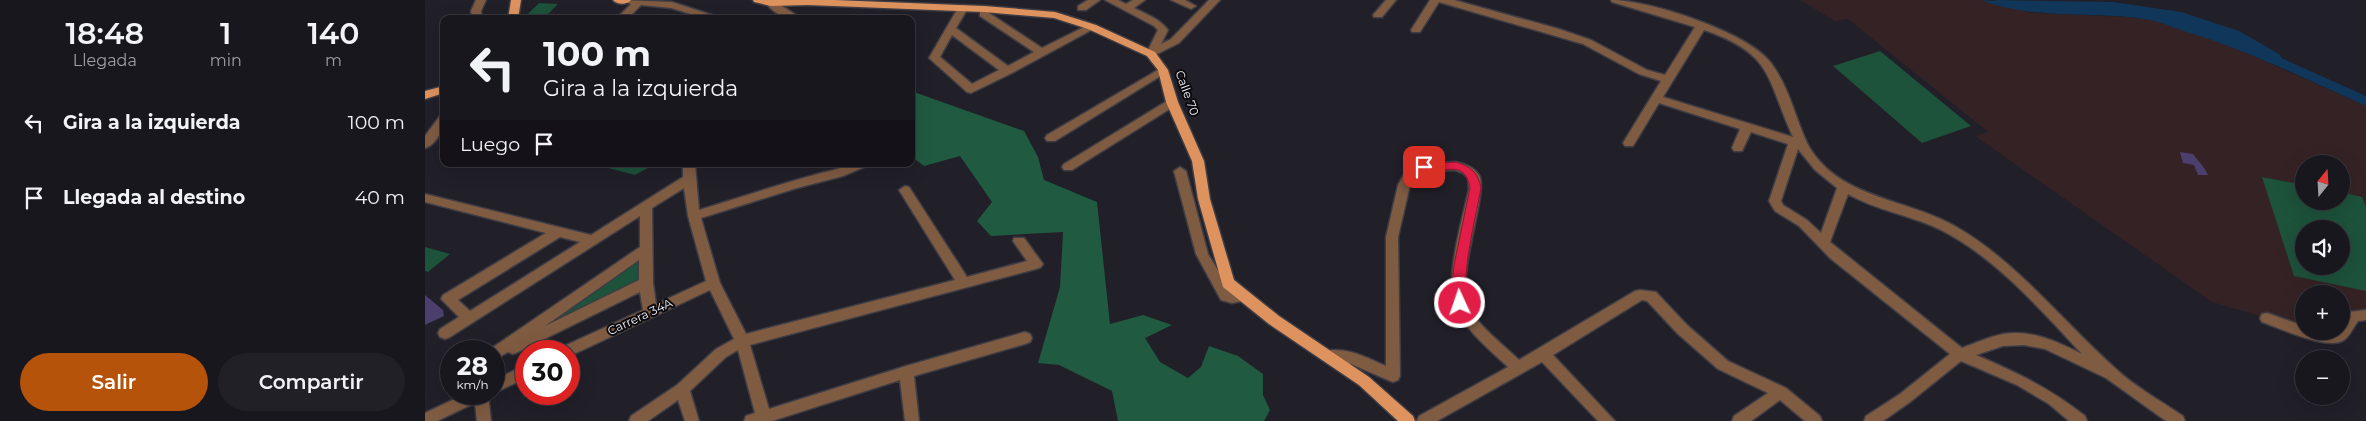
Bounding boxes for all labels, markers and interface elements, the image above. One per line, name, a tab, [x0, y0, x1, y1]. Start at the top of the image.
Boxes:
text: 18:48	[66, 15, 144, 52]
text: 1	[220, 15, 231, 52]
text: 140	[307, 15, 359, 52]
text: 100 m	[543, 32, 651, 75]
icon: left	[460, 35, 525, 100]
text: Llegada	[73, 51, 137, 70]
text: min	[210, 51, 242, 70]
text: m	[325, 51, 342, 70]
street label: Calle 70	[1172, 68, 1203, 118]
text: Gira a la izquierda	[543, 75, 738, 102]
icon: left	[20, 109, 48, 137]
text: Gira a la izquierda	[63, 111, 241, 134]
text: 100 m	[348, 111, 405, 134]
icon: arrive	[530, 130, 558, 158]
text: Luego	[460, 133, 520, 156]
pin	[1403, 146, 1445, 188]
icon: arrive	[1410, 153, 1438, 181]
north arrow	[2295, 155, 2350, 210]
map controls	[2295, 155, 2350, 405]
icon: arrive	[20, 184, 48, 212]
text: Llegada al destino	[63, 186, 245, 209]
text: 40 m	[355, 186, 405, 209]
button: sound	[2295, 220, 2350, 275]
position arrow	[1433, 276, 1485, 328]
button: +	[2295, 285, 2350, 340]
street label: Carrera 34A	[605, 295, 675, 338]
speed limit sign: 30	[515, 340, 580, 405]
button: −	[2295, 350, 2350, 405]
text: 28	[457, 351, 488, 381]
button: Salir	[20, 353, 208, 411]
button: Compartir	[218, 353, 405, 411]
text: km/h	[456, 377, 489, 392]

